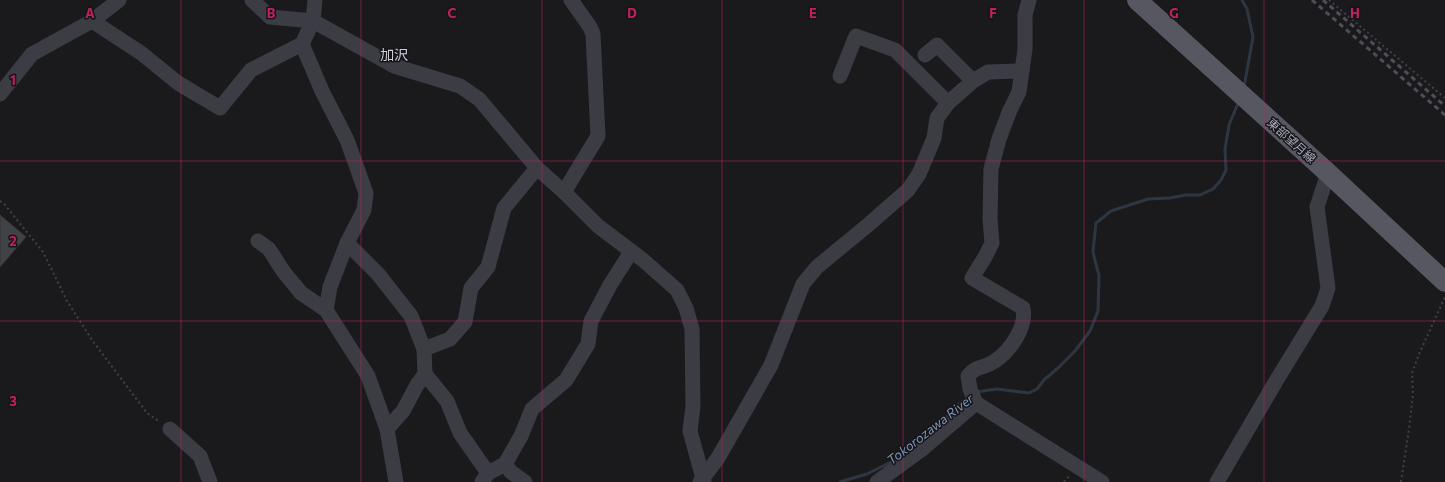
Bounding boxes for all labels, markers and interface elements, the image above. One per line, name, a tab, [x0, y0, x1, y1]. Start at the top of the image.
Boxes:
text: A	[85, 5, 95, 21]
text: B	[267, 5, 276, 21]
text: C	[448, 5, 457, 21]
text: D	[627, 5, 637, 21]
text: E	[809, 5, 817, 21]
text: F	[989, 5, 997, 21]
text: G	[1169, 5, 1179, 21]
text: H	[1350, 5, 1360, 21]
district label: 加沢	[380, 46, 408, 63]
text: 1	[10, 72, 16, 88]
street label: 東部望月線	[1265, 115, 1319, 165]
text: 2	[9, 233, 17, 249]
water label: Tokorozawa River	[883, 390, 977, 468]
text: 3	[9, 393, 17, 409]

